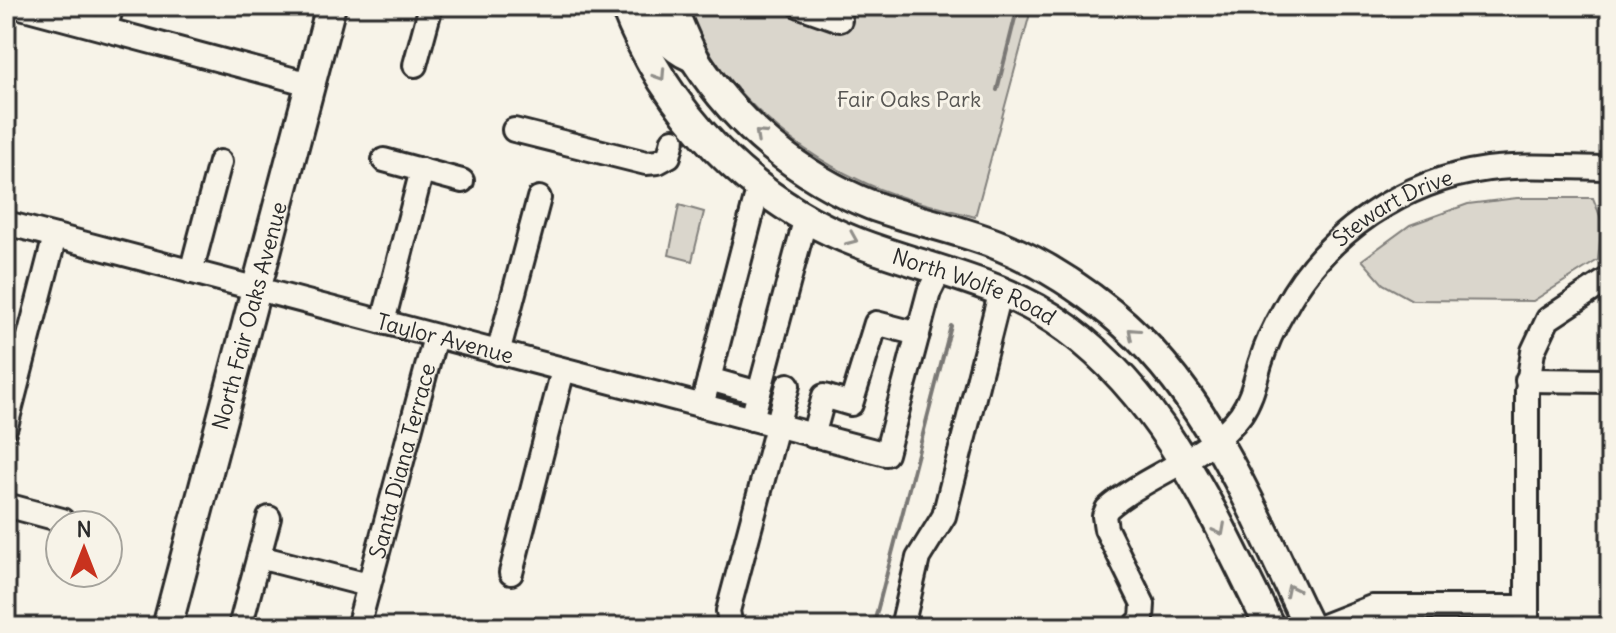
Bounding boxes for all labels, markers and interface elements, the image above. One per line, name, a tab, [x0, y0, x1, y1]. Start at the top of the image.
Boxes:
one-way arrow	[650, 67, 665, 81]
park label: Fair Oaks Park	[837, 85, 981, 113]
one-way arrow	[755, 129, 769, 144]
street label: Stewart Drive	[1326, 163, 1456, 252]
street label: North Fair Oaks Avenue	[206, 199, 293, 433]
one-way arrow	[843, 229, 858, 245]
street label: North Wolfe Road	[889, 242, 1061, 331]
street label: Taylor Avenue	[374, 307, 517, 370]
one-way arrow	[1127, 328, 1142, 342]
street label: Santa Diana Terrace	[363, 360, 441, 561]
north arrow	[44, 509, 124, 589]
text: N	[76, 515, 92, 543]
one-way arrow	[1210, 521, 1225, 536]
one-way arrow	[1285, 583, 1300, 598]

